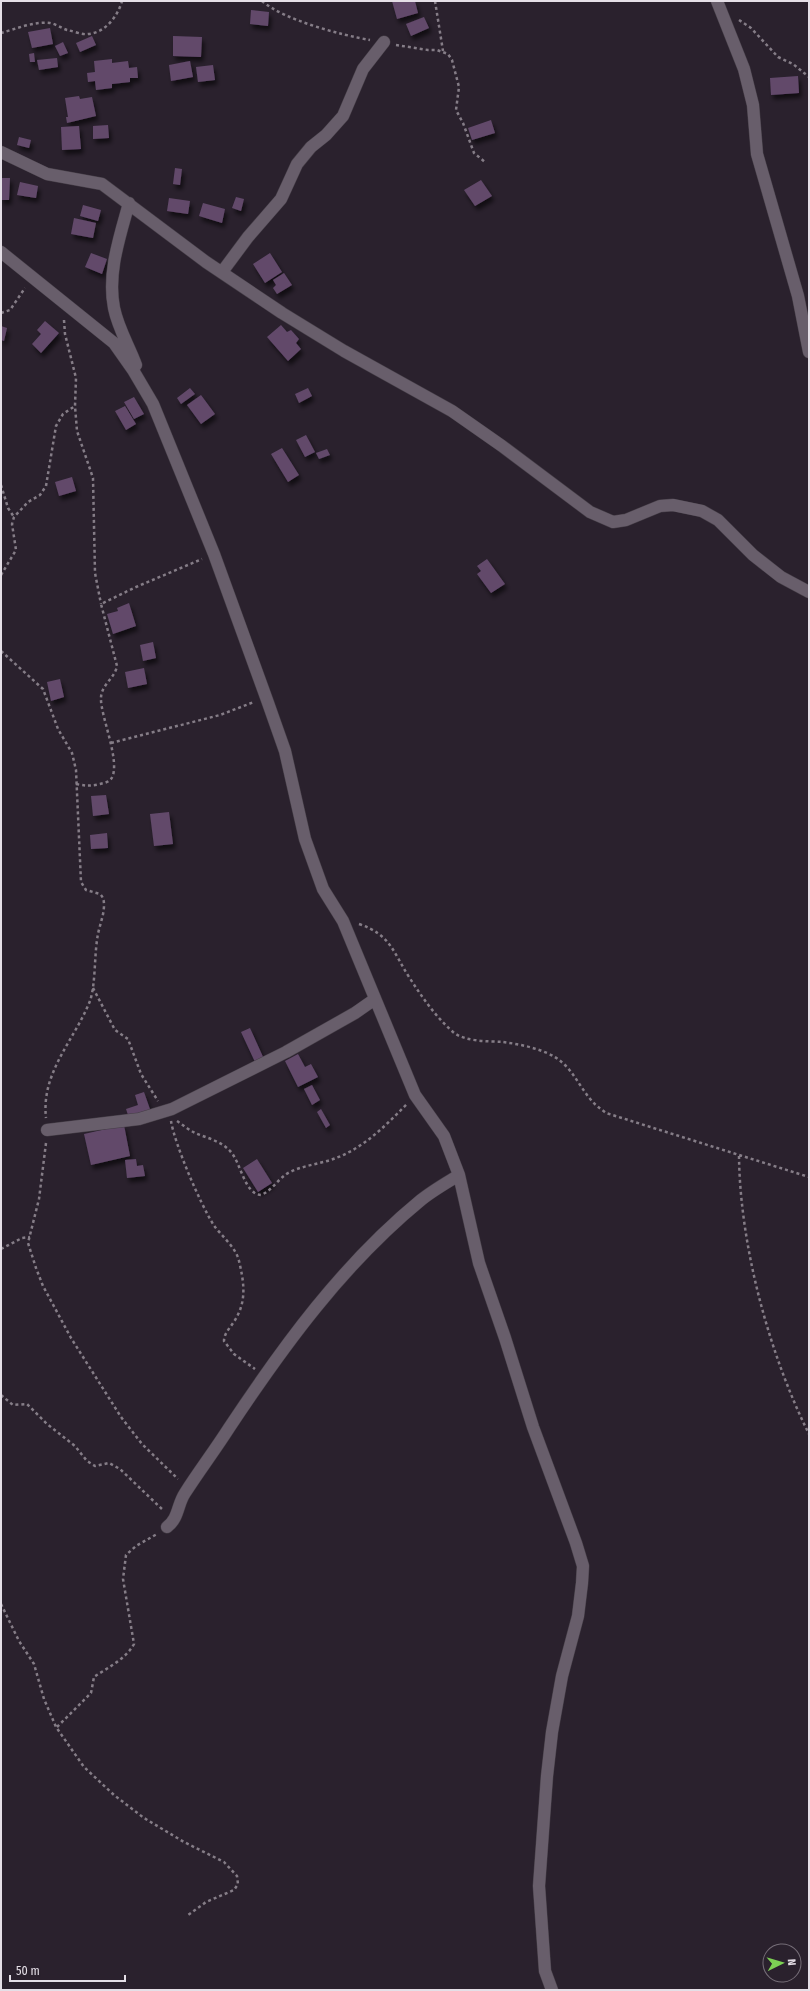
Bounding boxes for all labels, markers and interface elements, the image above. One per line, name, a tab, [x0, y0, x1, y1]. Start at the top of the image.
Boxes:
north arrow	[762, 1943, 802, 1983]
scale bar	[10, 1957, 125, 1983]
text: N	[785, 1958, 798, 1966]
text: 50 m	[16, 1964, 40, 1978]

